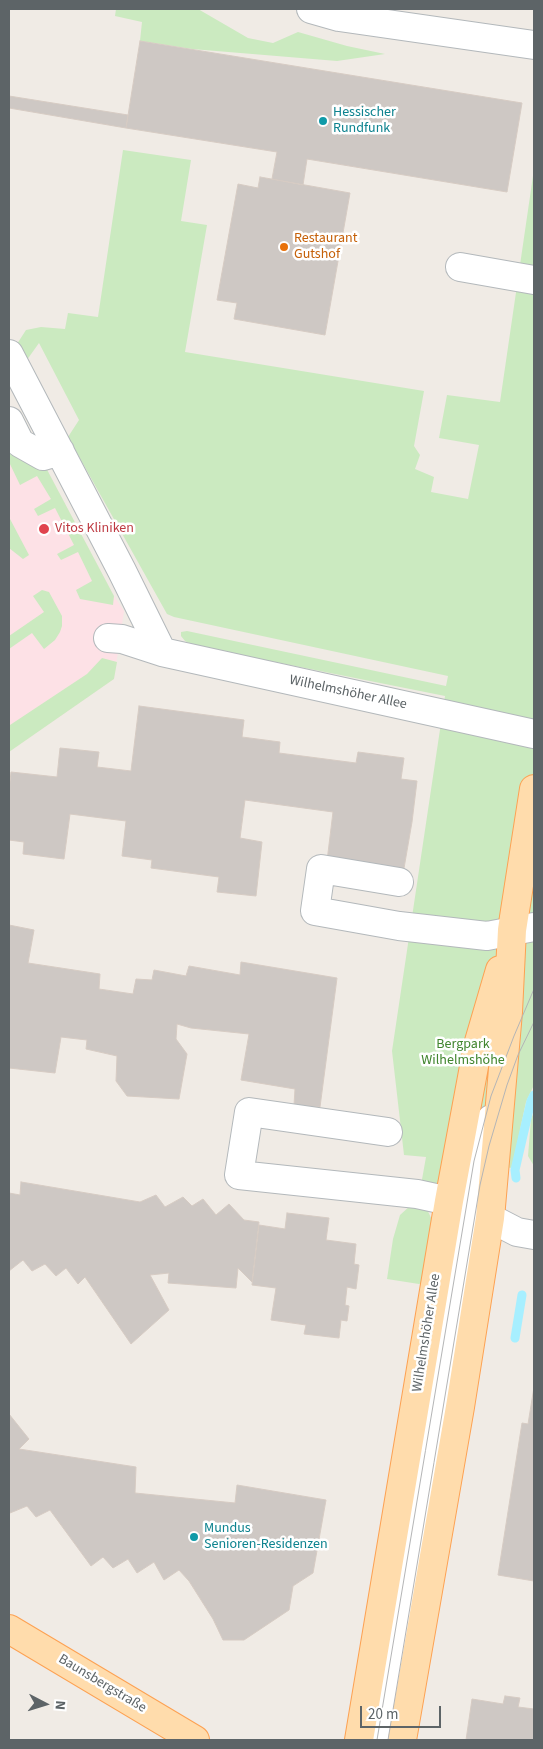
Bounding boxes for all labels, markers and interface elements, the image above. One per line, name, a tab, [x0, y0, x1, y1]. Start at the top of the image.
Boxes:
place label: Hessischer Rundfunk	[333, 105, 396, 138]
marker: Hessischer Rundfunk	[317, 115, 329, 127]
place label: Restaurant Gutshof	[294, 231, 357, 264]
marker: Restaurant Gutshof	[278, 241, 290, 253]
place label: Vitos Kliniken	[55, 521, 134, 537]
marker: Vitos Kliniken	[37, 522, 51, 536]
street label: Wilhelmshöher Allee	[288, 672, 408, 714]
park label: Bergpark Wilhelmshöhe	[421, 1037, 505, 1070]
street label: Wilhelmshöher Allee	[409, 1273, 445, 1393]
place label: Mundus Senioren-Residenzen	[204, 1521, 328, 1554]
marker: Mundus Senioren-Residenzen	[188, 1531, 200, 1543]
street label: Baunsbergstraße	[55, 1651, 149, 1717]
north arrow	[20, 1679, 70, 1729]
scale bar	[363, 1696, 444, 1728]
text: N	[50, 1700, 70, 1711]
text: 20 m	[368, 1704, 398, 1725]

